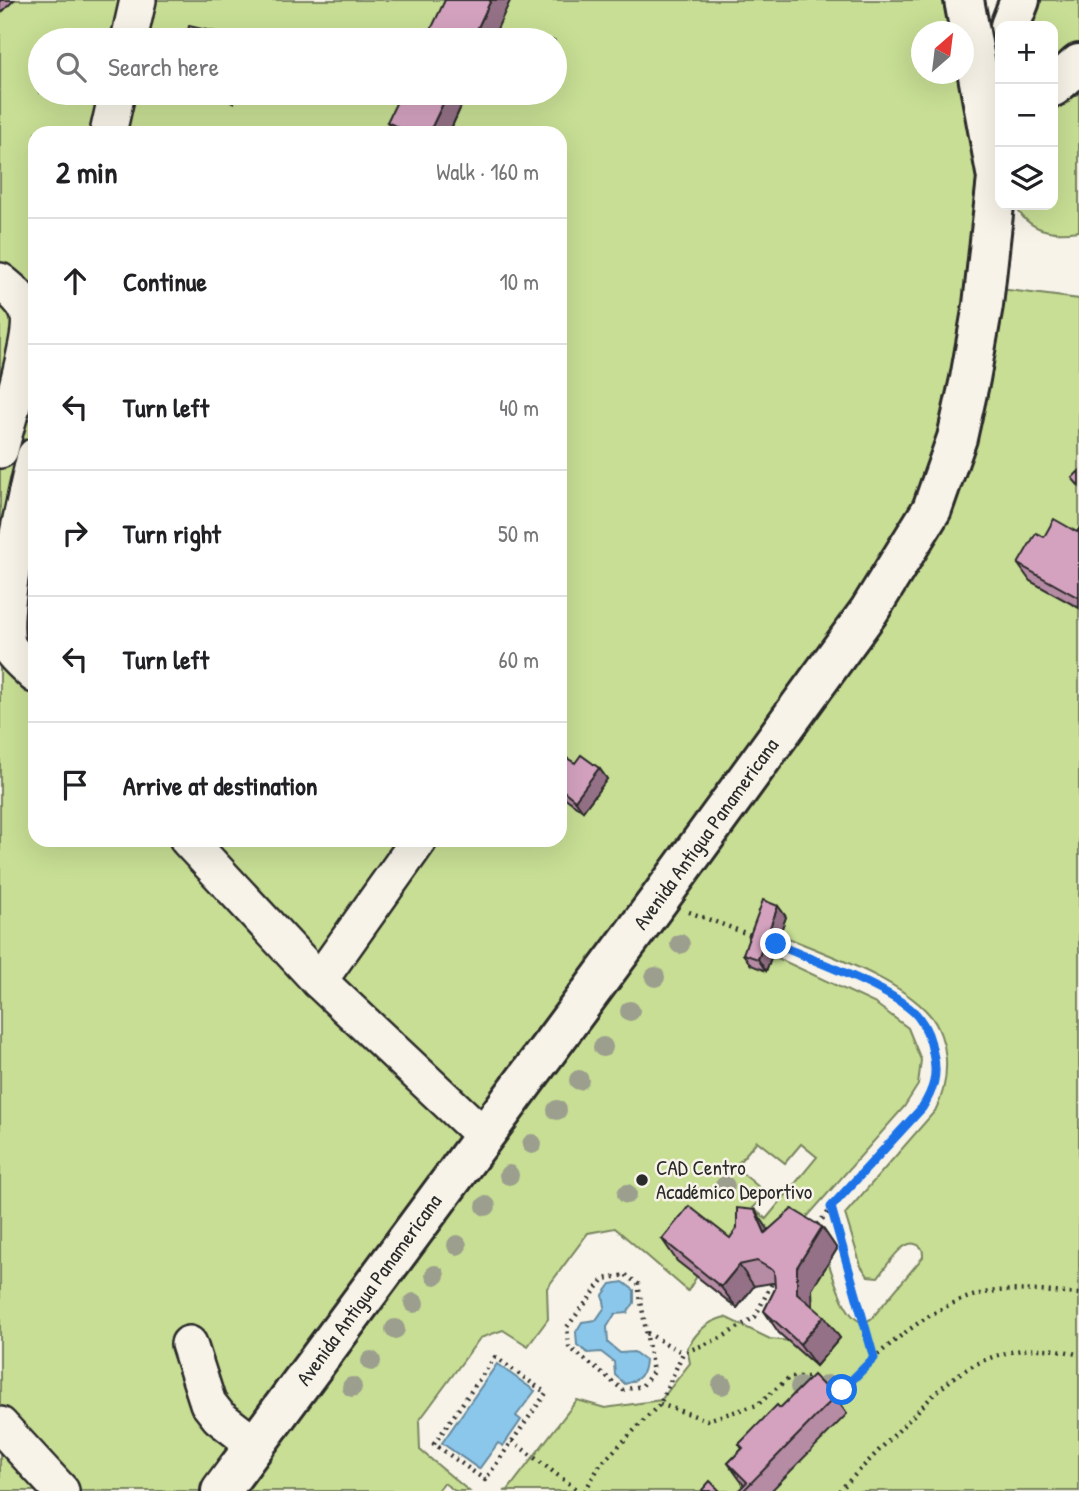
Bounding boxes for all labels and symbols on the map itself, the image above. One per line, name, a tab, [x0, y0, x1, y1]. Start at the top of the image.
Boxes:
north arrow	[911, 21, 974, 84]
street label: Avenida Antigua Panamericana	[626, 732, 785, 935]
route end	[760, 928, 791, 959]
place label: CAD Centro Académico Deportivo	[656, 1153, 812, 1206]
marker: CAD Centro Académico Deportivo	[634, 1172, 650, 1188]
street label: Avenida Antigua Panamericana	[289, 1188, 448, 1391]
route start	[826, 1374, 857, 1405]

